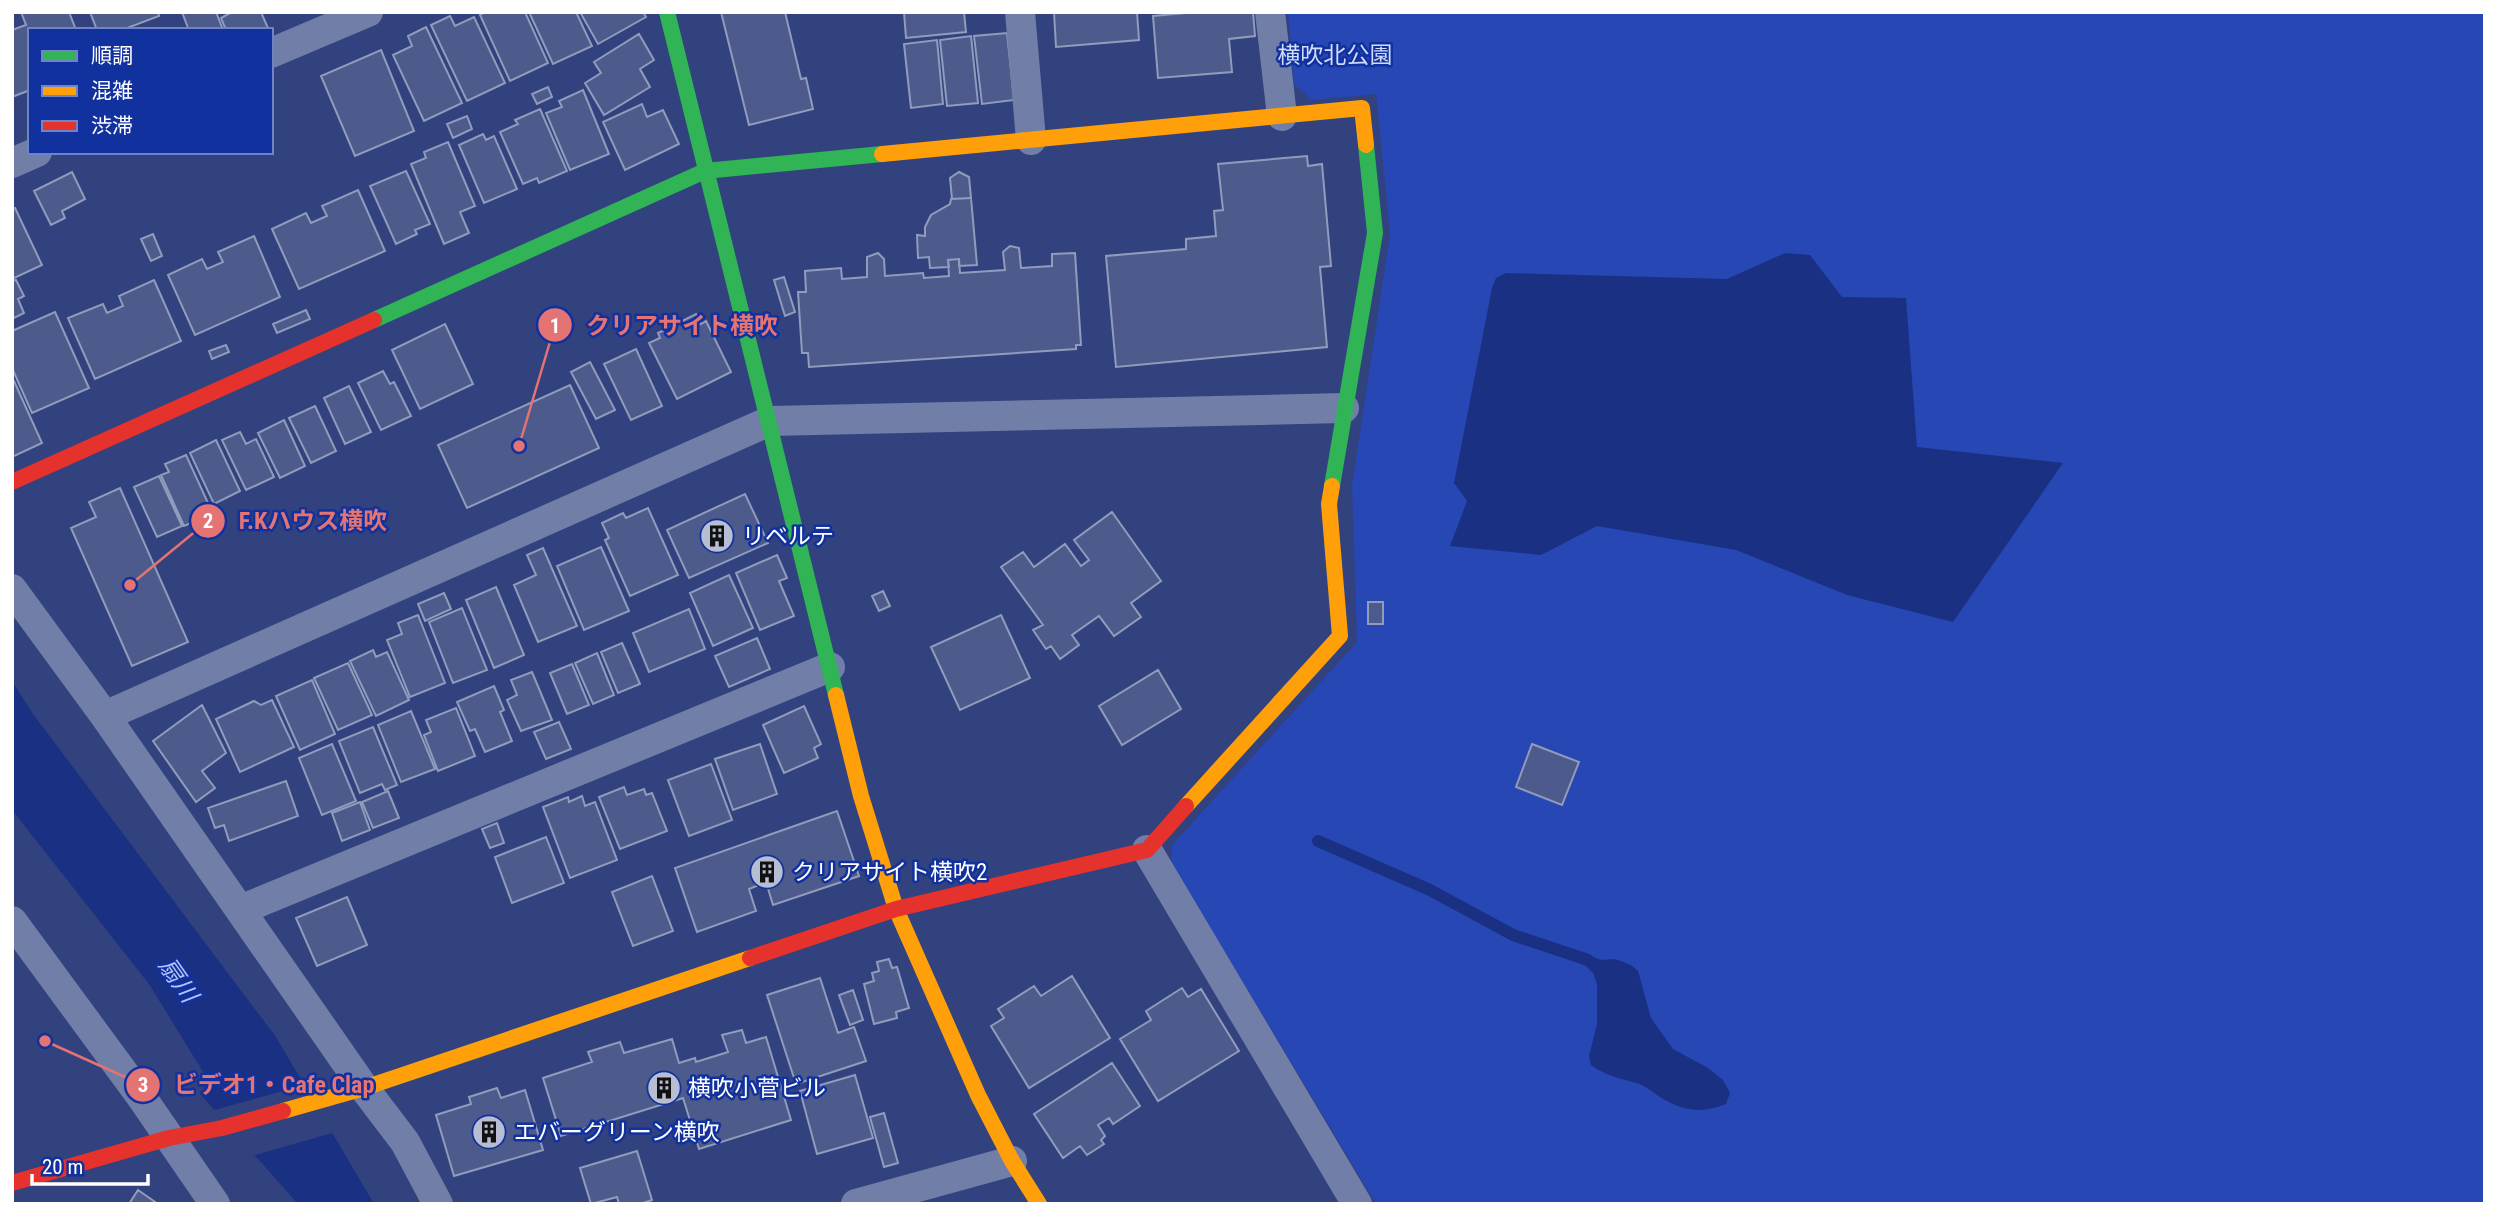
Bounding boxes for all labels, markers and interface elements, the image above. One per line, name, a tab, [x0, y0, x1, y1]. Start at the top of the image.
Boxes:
legend	[28, 28, 273, 154]
park label: 横吹北公園	[1278, 42, 1393, 69]
text: 順調	[91, 44, 133, 68]
text: 混雑	[91, 79, 133, 103]
text: 渋滞	[91, 114, 133, 138]
callout: クリアサイト横吹	[537, 303, 792, 348]
text: クリアサイト横吹	[586, 312, 778, 340]
text: 1	[550, 314, 560, 338]
callout: F.Kハウス横吹	[190, 499, 402, 544]
text: F.Kハウス横吹	[239, 507, 387, 535]
text: 2	[203, 509, 213, 533]
building icon: リベルテ	[698, 517, 736, 555]
place label: リベルテ	[742, 523, 834, 550]
building icon: クリアサイト横吹2	[748, 853, 786, 891]
place label: クリアサイト横吹2	[792, 859, 987, 886]
water label: 扇川	[153, 952, 205, 1010]
callout: ビデオ1・Cafe Clap	[125, 1063, 389, 1108]
building icon: 横吹小菅ビル	[645, 1069, 683, 1107]
text: ビデオ1・Cafe Clap	[174, 1071, 374, 1099]
text: 3	[138, 1073, 148, 1097]
place label: 横吹小菅ビル	[688, 1075, 826, 1102]
building icon: エバーグリーン横吹	[470, 1113, 508, 1151]
place label: エバーグリーン横吹	[514, 1119, 720, 1146]
scale bar	[32, 1142, 147, 1186]
text: 20 m	[42, 1155, 83, 1179]

